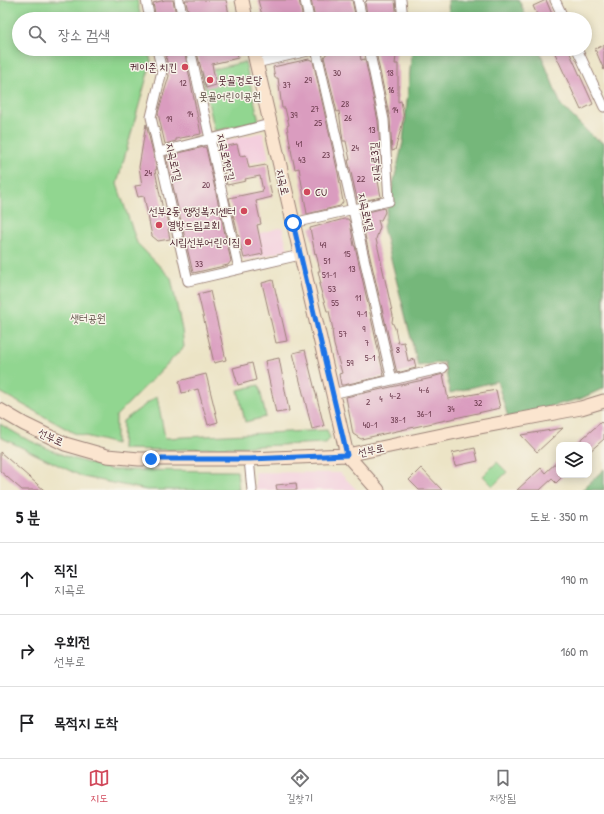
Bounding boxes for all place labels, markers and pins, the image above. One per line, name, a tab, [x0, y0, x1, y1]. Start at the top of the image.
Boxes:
place label: 케이준 치킨	[130, 60, 177, 74]
marker: 케이준 치킨	[180, 62, 190, 72]
place label: 못골경로당	[218, 73, 262, 87]
marker: 못골경로당	[205, 75, 215, 85]
place label: CU	[315, 185, 327, 199]
marker: CU	[302, 187, 312, 197]
place label: 선부2동 행정복지센터	[149, 204, 236, 218]
marker: 선부2동 행정복지센터	[239, 206, 249, 216]
place label: 열방드림교회	[167, 218, 220, 232]
marker: 열방드림교회	[154, 220, 164, 230]
place label: 시립선부어린이집	[169, 235, 240, 249]
marker: 시립선부어린이집	[243, 237, 253, 247]

